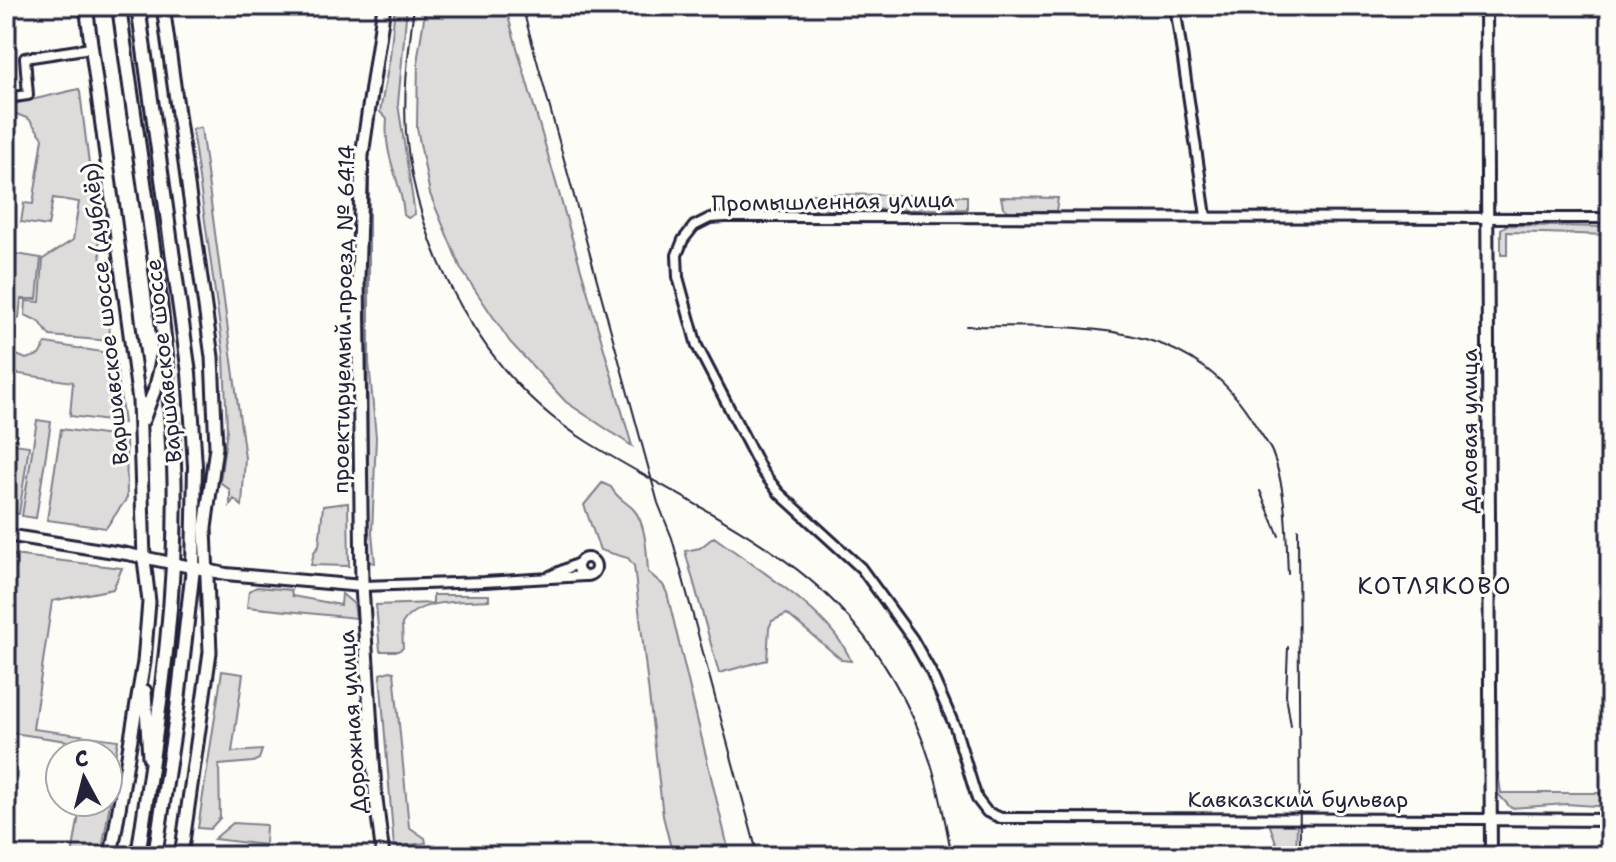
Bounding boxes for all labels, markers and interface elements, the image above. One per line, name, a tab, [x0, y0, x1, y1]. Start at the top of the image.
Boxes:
street label: проектируемый проезд № 6414	[326, 144, 361, 494]
street label: Варшавское шоссе (дублёр)	[75, 161, 136, 467]
street label: Промышленная улица	[711, 185, 955, 218]
street label: Варшавское шоссе	[138, 257, 189, 464]
street label: Деловая улица	[1455, 348, 1484, 514]
district label: КОТЛЯКОВО	[1357, 570, 1513, 602]
street label: Дорожная улица	[332, 629, 373, 815]
north arrow	[44, 738, 124, 818]
text: С	[73, 743, 90, 774]
street label: Кавказский бульвар	[1188, 785, 1408, 814]

